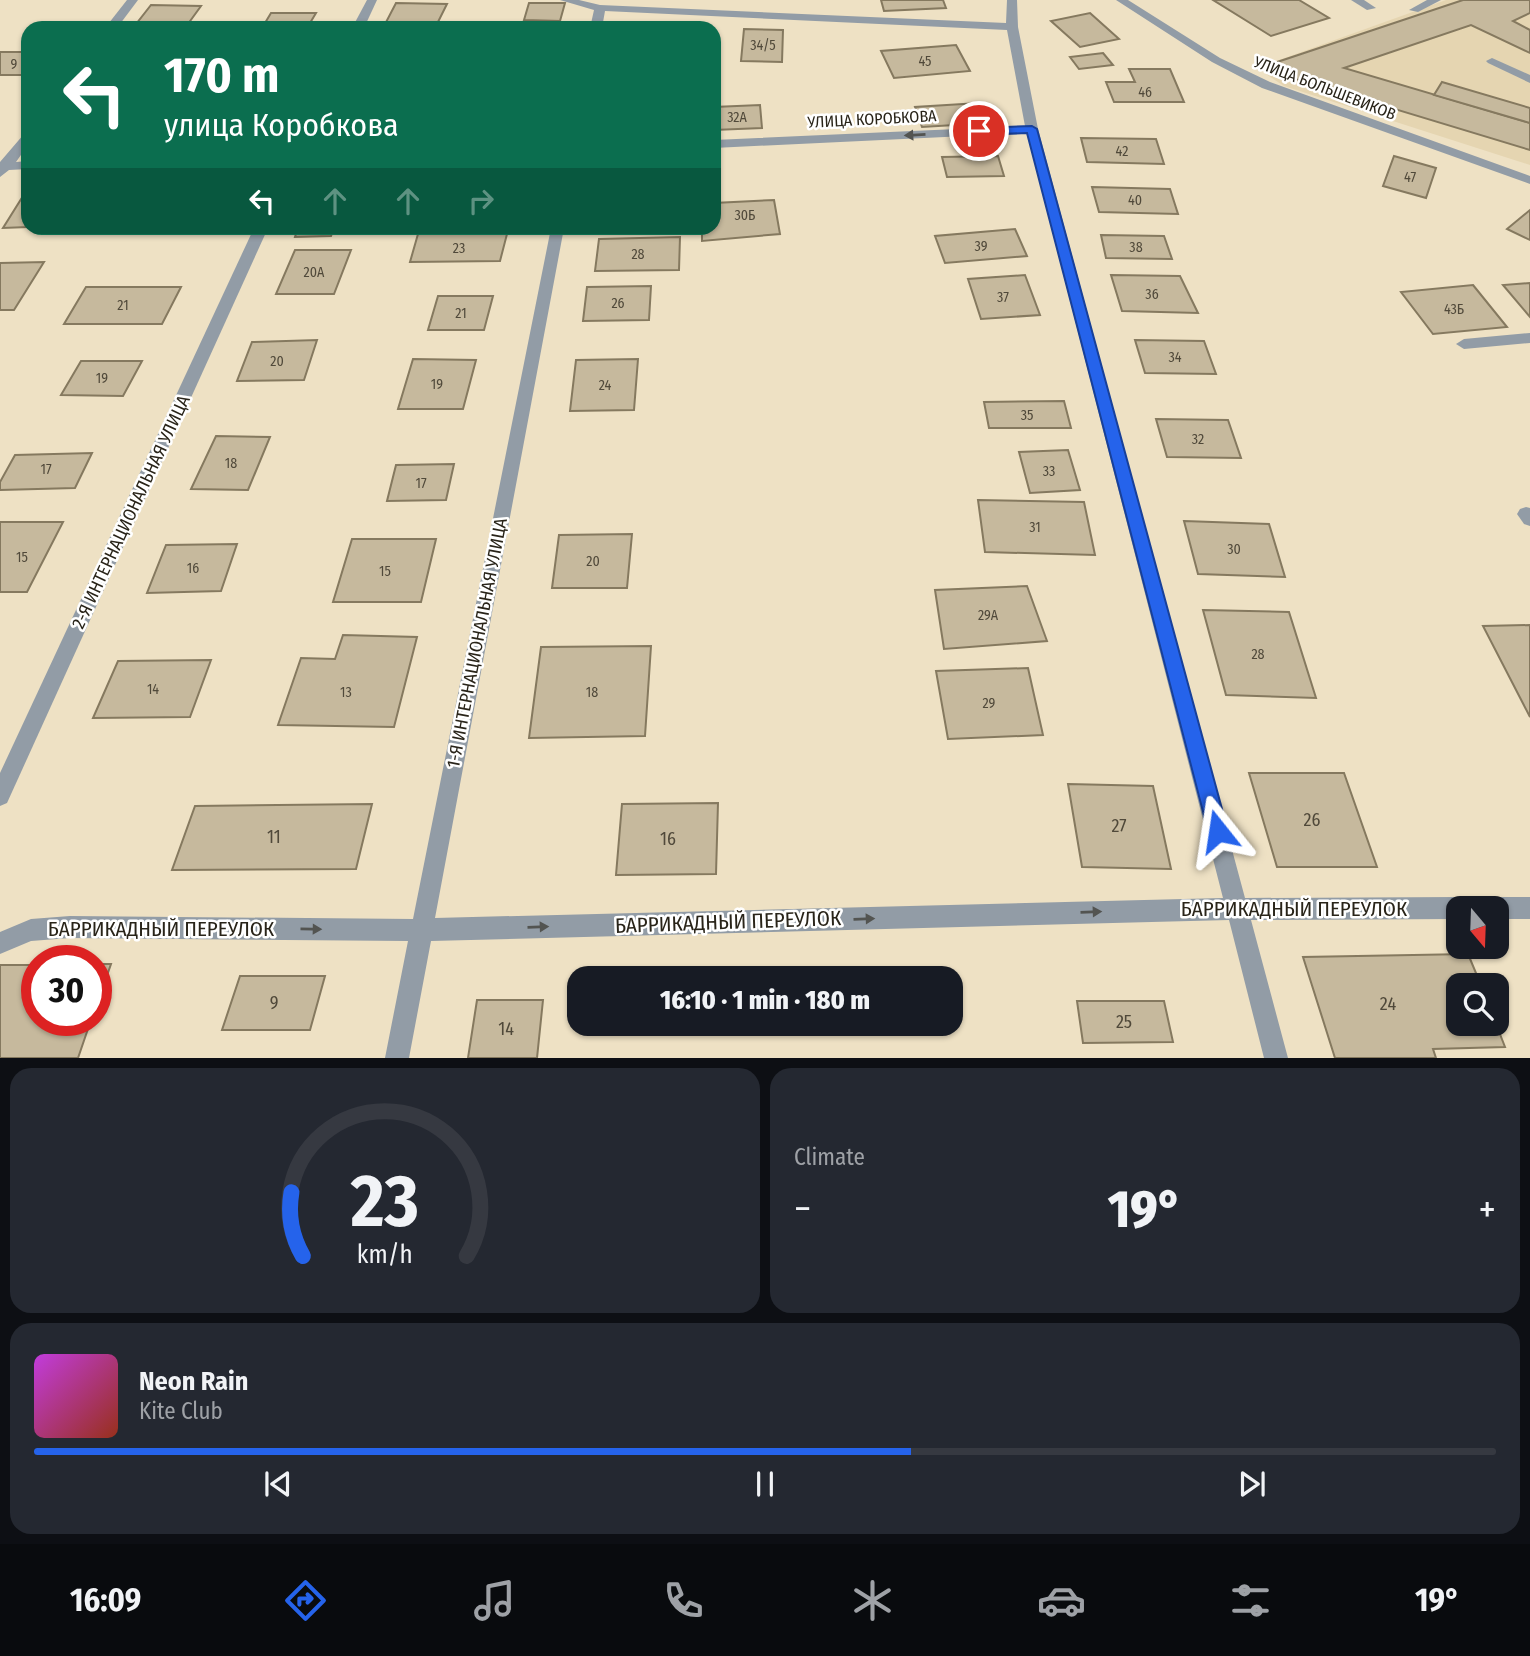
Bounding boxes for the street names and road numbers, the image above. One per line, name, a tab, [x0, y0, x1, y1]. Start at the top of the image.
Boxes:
street label: УЛИЦА БОЛЬШЕВИКОВ	[1250, 52, 1399, 124]
street label: УЛИЦА КОРОБКОВА	[806, 106, 938, 132]
street label: 2-Я ИНТЕРНАЦИОНАЛЬНАЯ УЛИЦА	[67, 391, 195, 632]
street label: 1-Я ИНТЕРНАЦИОНАЛЬНАЯ УЛИЦА	[442, 516, 512, 770]
street label: БАРРИКАДНЫЙ ПЕРЕУЛОК	[1181, 896, 1408, 922]
street label: БАРРИКАДНЫЙ ПЕРЕУЛОК	[614, 905, 842, 939]
street label: БАРРИКАДНЫЙ ПЕРЕУЛОК	[48, 916, 275, 942]

